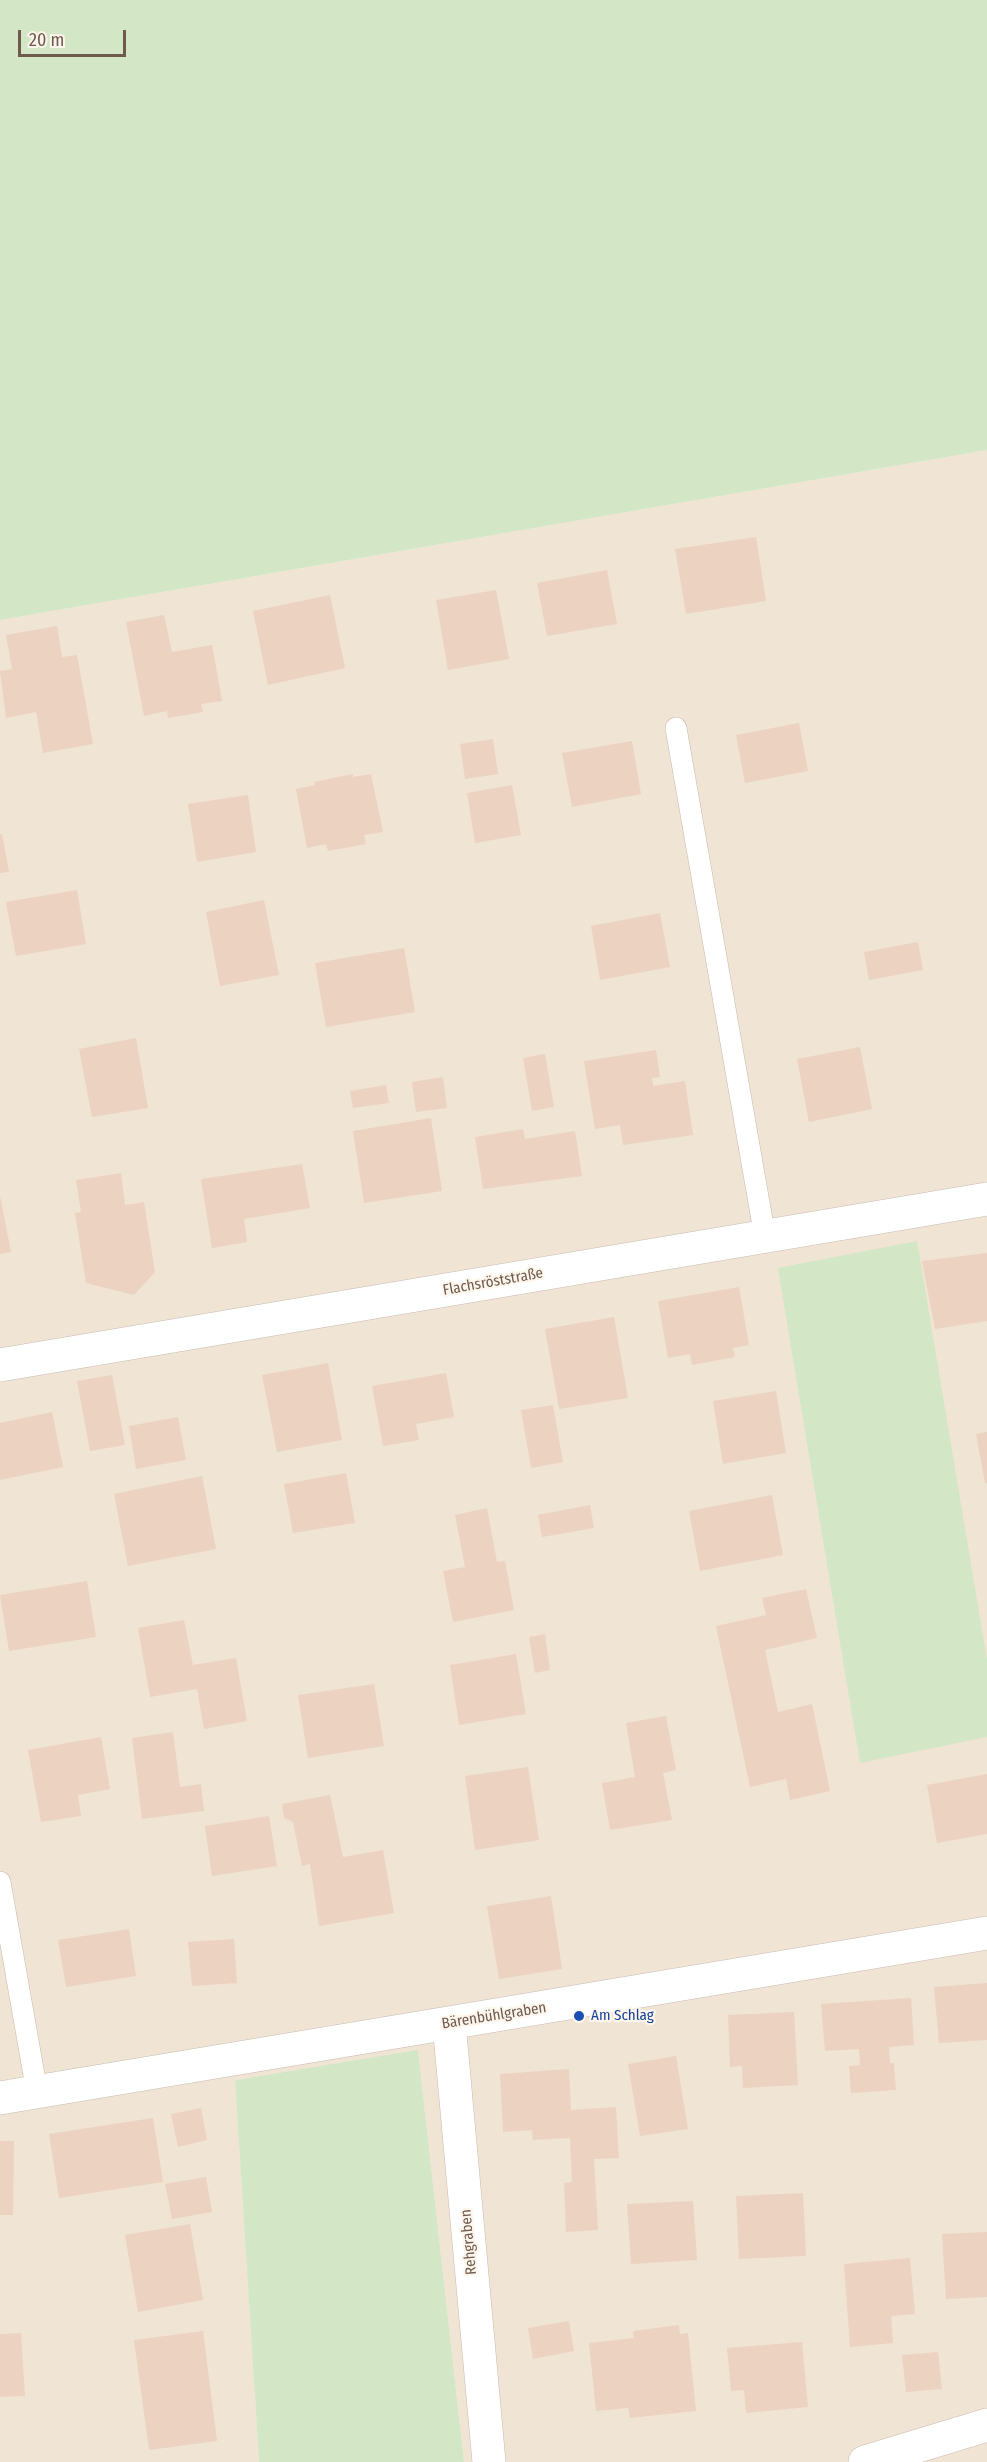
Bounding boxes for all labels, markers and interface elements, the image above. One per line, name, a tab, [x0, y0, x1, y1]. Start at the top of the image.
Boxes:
scale bar	[21, 18, 129, 56]
text: 20 m	[29, 29, 64, 51]
street label: Flachsröststraße	[442, 1264, 544, 1300]
street label: Bärenbühlgraben	[440, 1999, 548, 2033]
place label: Am Schlag	[591, 2007, 654, 2025]
marker: Am Schlag	[572, 2009, 586, 2023]
street label: Rehgraben	[457, 2208, 481, 2276]

